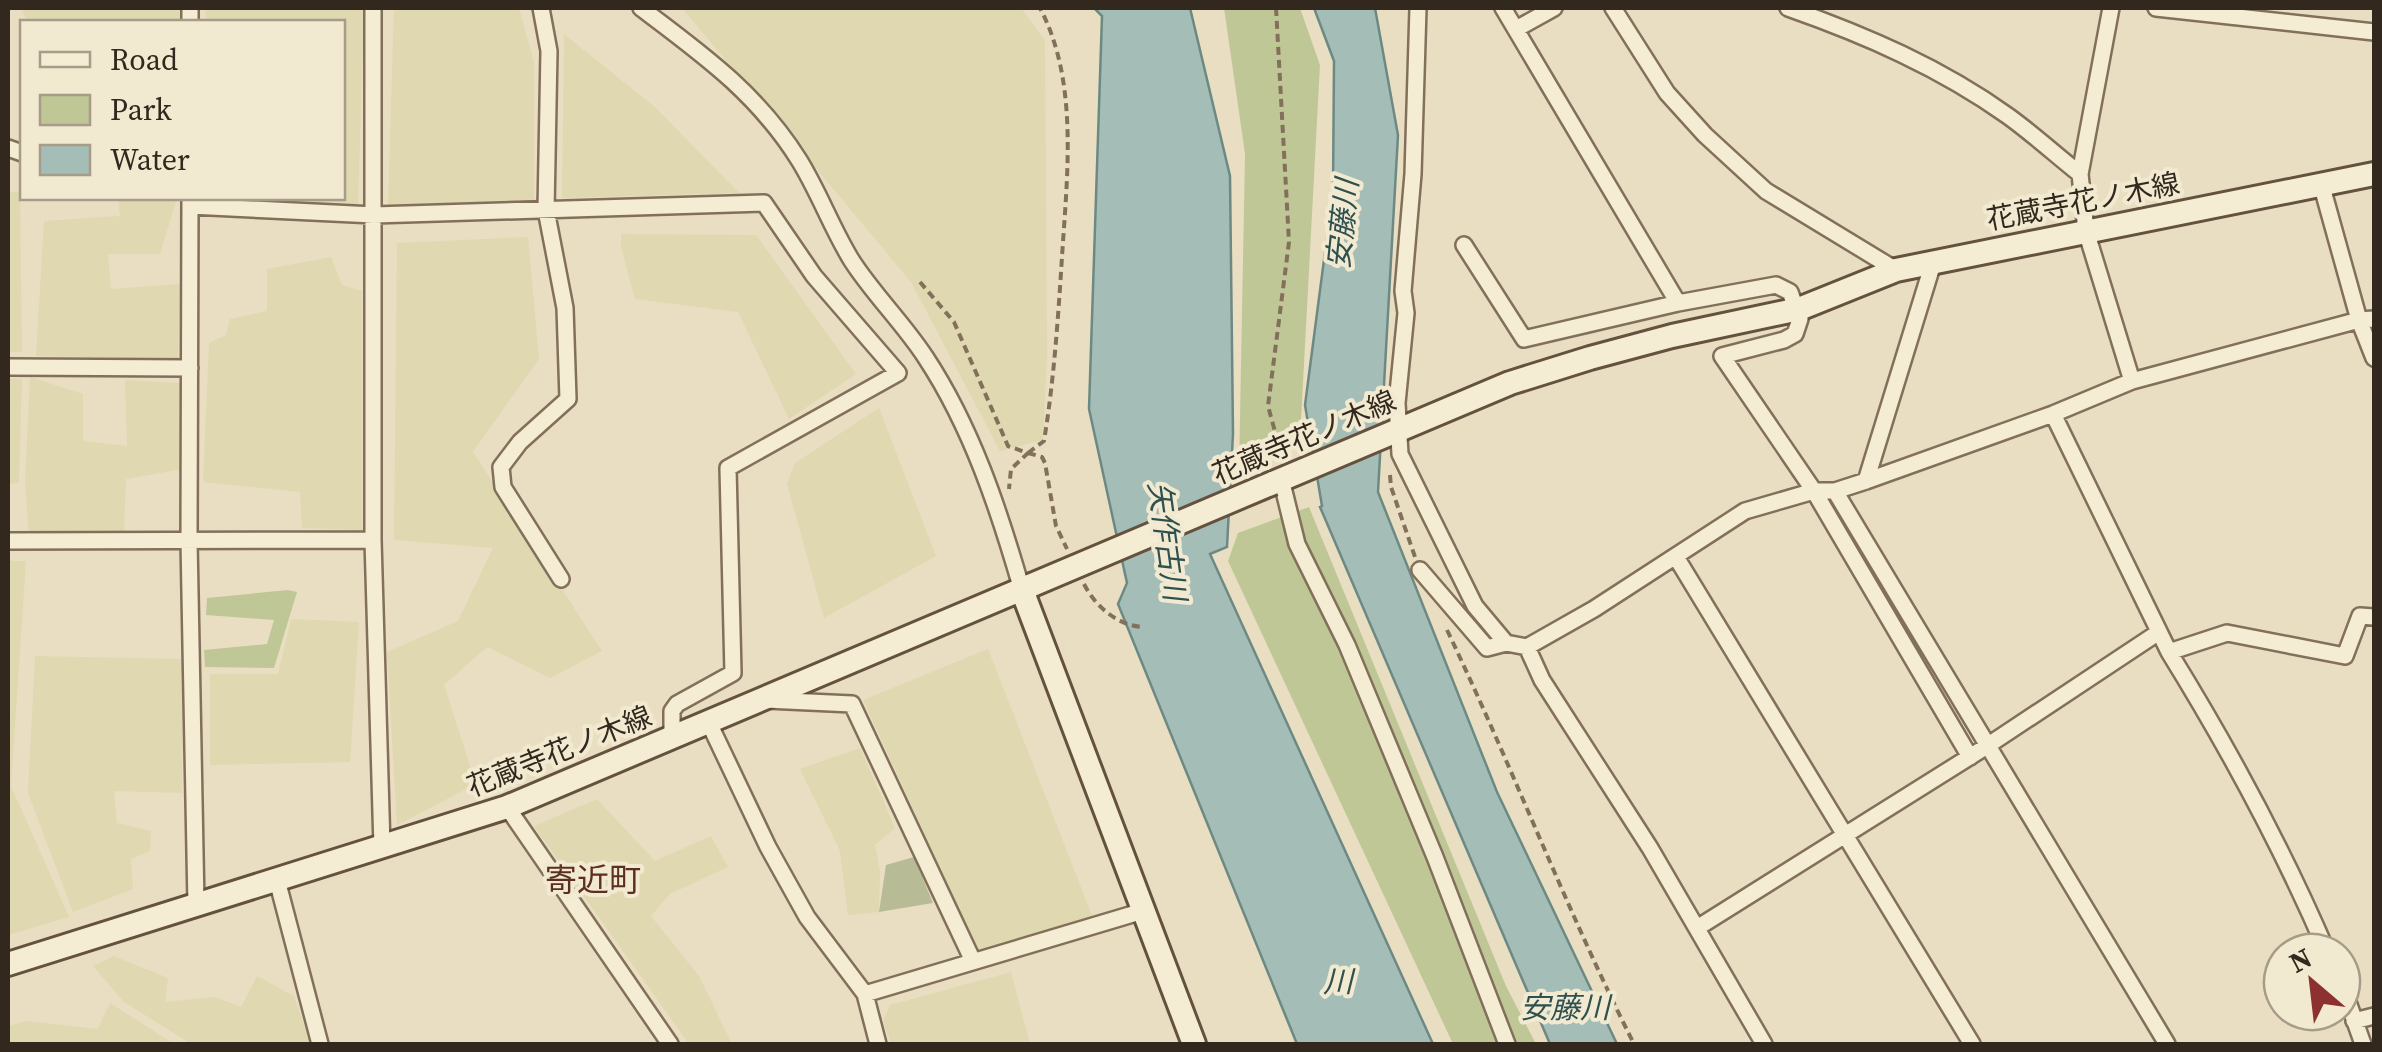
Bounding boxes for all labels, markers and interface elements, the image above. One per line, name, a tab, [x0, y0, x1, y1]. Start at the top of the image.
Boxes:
legend	[20, 20, 345, 200]
text: Road	[110, 39, 178, 80]
text: Park	[110, 89, 172, 130]
text: Water	[110, 139, 190, 180]
street label: 花蔵寺花ノ木線	[1983, 164, 2183, 238]
water label: 安藤川	[1317, 174, 1368, 271]
street label: 花蔵寺花ノ木線	[1206, 381, 1402, 493]
water label: 矢作古川	[1139, 479, 1197, 606]
street label: 花蔵寺花ノ木線	[461, 697, 657, 805]
district label: 寄近町	[545, 858, 641, 902]
north arrow	[2262, 932, 2362, 1032]
text: N	[2282, 938, 2318, 981]
water label: 川	[1323, 961, 1356, 1002]
water label: 安藤川	[1520, 987, 1613, 1028]

